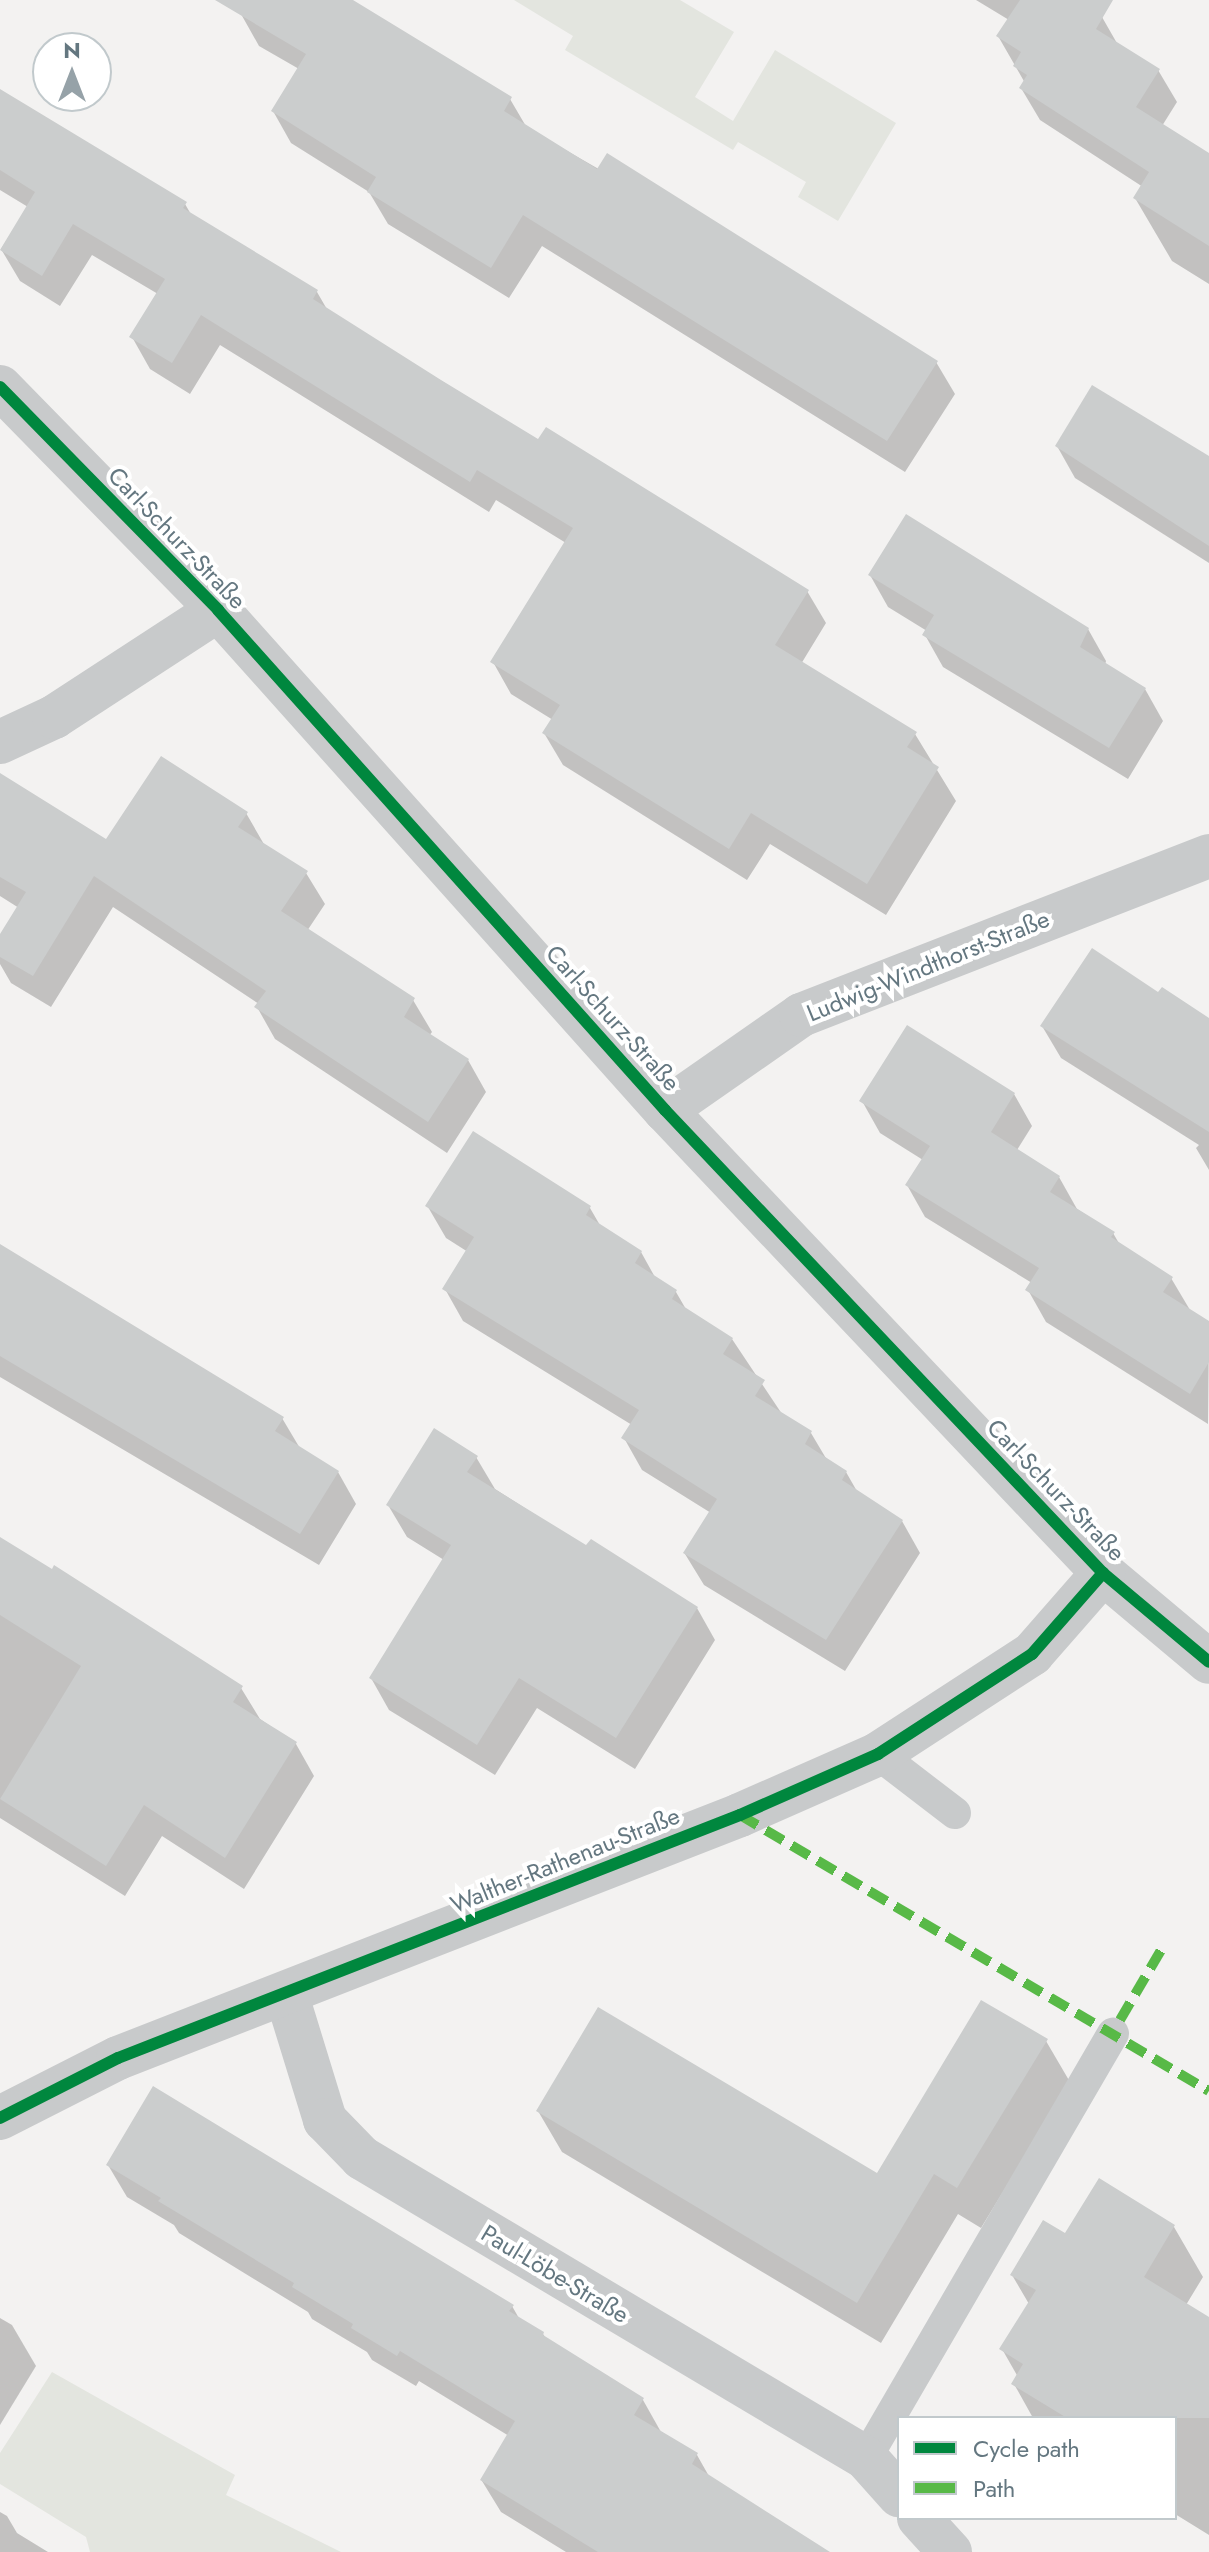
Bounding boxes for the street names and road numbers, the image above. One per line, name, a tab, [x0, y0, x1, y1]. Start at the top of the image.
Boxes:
street label: Carl-Schurz-Straße	[102, 461, 252, 615]
street label: Ludwig-Windthorst-Straße	[803, 904, 1053, 1028]
street label: Carl-Schurz-Straße	[540, 939, 686, 1097]
street label: Carl-Schurz-Straße	[981, 1413, 1131, 1567]
street label: Walther-Rathenau-Straße	[446, 1801, 684, 1919]
street label: Paul-Löbe-Straße	[476, 2219, 634, 2329]

